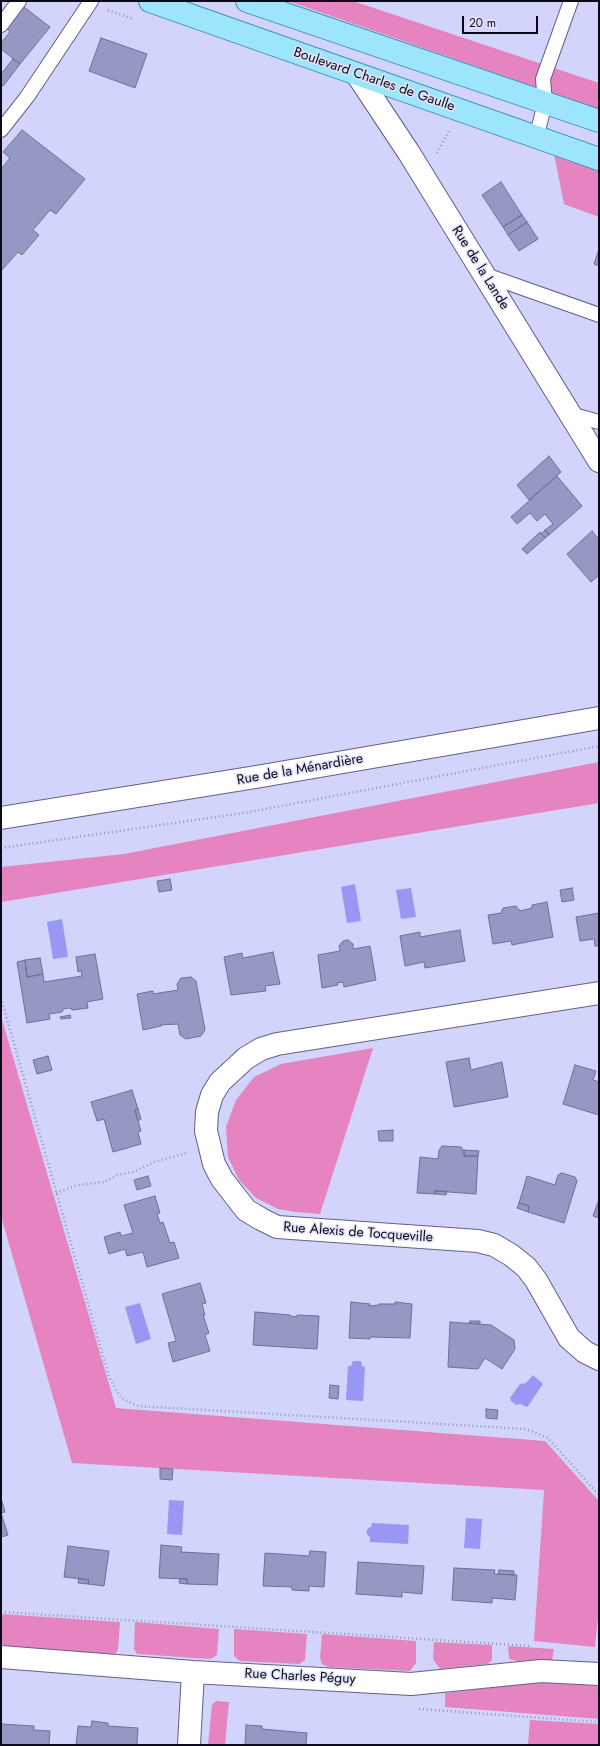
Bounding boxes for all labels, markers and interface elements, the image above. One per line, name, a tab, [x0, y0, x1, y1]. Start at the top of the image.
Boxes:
scale bar	[464, 8, 540, 34]
text: 20 m	[469, 14, 496, 32]
street label: Boulevard Charles de Gaulle	[291, 44, 457, 116]
street label: Rue de la Lande	[448, 223, 512, 313]
street label: Rue de la Ménardière	[235, 751, 365, 789]
street label: Rue Alexis de Tocqueville	[283, 1219, 433, 1247]
street label: Rue Charles Péguy	[244, 1666, 356, 1688]

